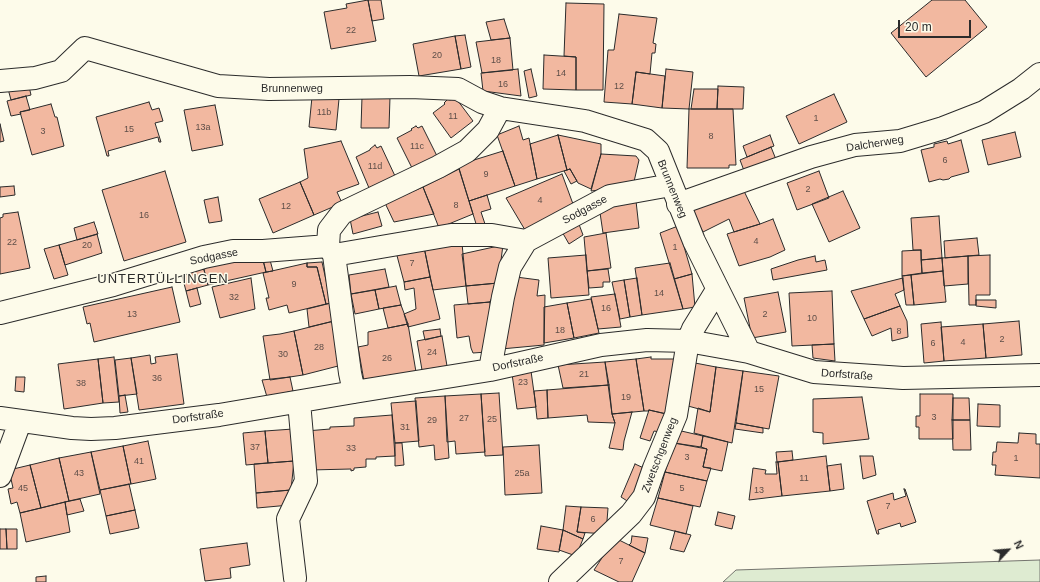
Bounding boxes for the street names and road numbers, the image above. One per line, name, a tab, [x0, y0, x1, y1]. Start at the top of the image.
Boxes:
street label: Brunnenweg	[261, 82, 323, 96]
street label: Dalcherweg	[845, 133, 905, 155]
street label: Brunnenweg	[654, 158, 690, 220]
street label: Sodgasse	[560, 193, 610, 227]
street label: Sodgasse	[189, 246, 239, 268]
street label: Dorfstraße	[491, 351, 545, 375]
street label: Dorfstraße	[821, 367, 873, 383]
street label: Dorfstraße	[171, 407, 225, 427]
street label: Zwetschgenweg	[640, 416, 680, 494]

